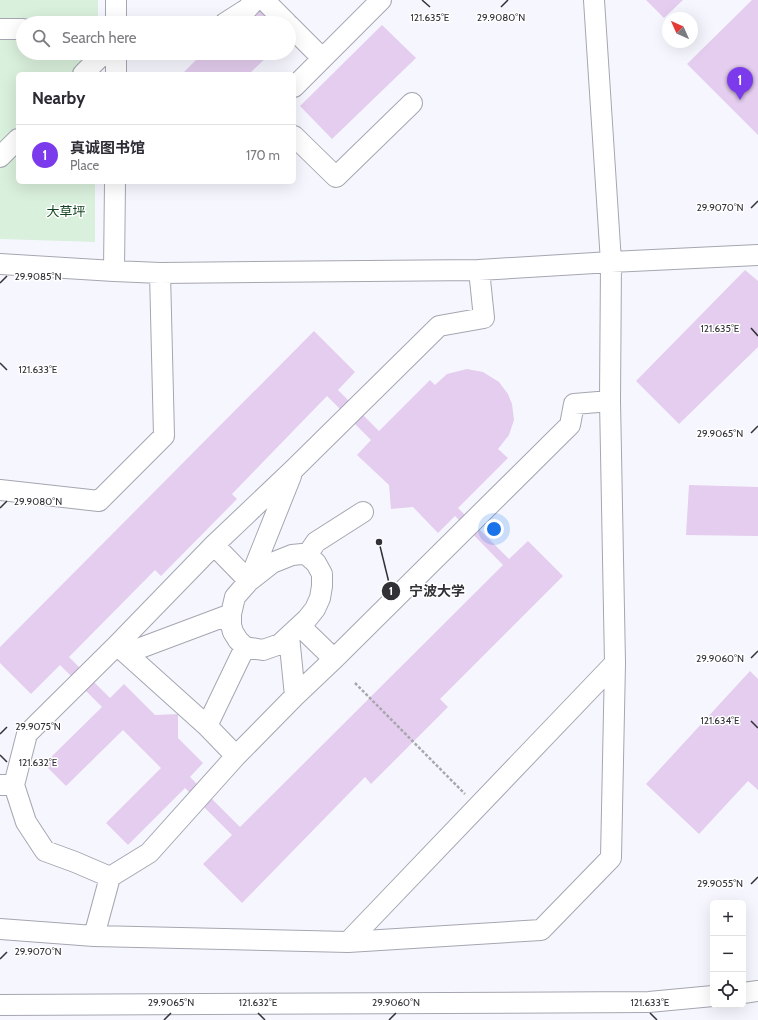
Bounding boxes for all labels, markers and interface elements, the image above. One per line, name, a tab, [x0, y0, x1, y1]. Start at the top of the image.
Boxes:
text: 121.635°E	[411, 11, 450, 24]
text: 29.9080°N	[477, 11, 525, 24]
north arrow	[662, 12, 698, 48]
search box	[16, 16, 296, 60]
icon: search	[30, 27, 52, 49]
text: Search here	[62, 29, 137, 47]
pin: 1	[727, 67, 753, 100]
text: Nearby	[32, 88, 85, 108]
text: 真诚图书馆	[70, 139, 145, 157]
text: 1	[43, 147, 47, 163]
text: 170 m	[246, 147, 280, 163]
text: Place	[70, 157, 99, 173]
text: 29.9070°N	[696, 201, 744, 214]
park label: 大草坪	[46, 203, 86, 219]
text: 29.9085°N	[15, 270, 61, 283]
text: 121.635°E	[701, 322, 740, 335]
text: 121.633°E	[19, 363, 58, 376]
text: 29.9065°N	[697, 427, 743, 440]
text: 29.9080°N	[14, 495, 62, 508]
your location	[484, 519, 504, 539]
callout: 宁波大学	[381, 578, 473, 604]
text: 宁波大学	[409, 582, 465, 600]
text: 1	[389, 583, 393, 598]
text: 29.9060°N	[696, 652, 744, 665]
text: 121.634°E	[700, 714, 740, 727]
text: 29.9075°N	[15, 720, 61, 733]
text: 121.632°E	[19, 756, 58, 769]
text: 29.9055°N	[697, 877, 743, 890]
map controls	[710, 900, 746, 1008]
button: +	[710, 900, 746, 936]
button: −	[710, 936, 746, 972]
text: 29.9070°N	[14, 945, 62, 958]
button: locate	[710, 972, 746, 1008]
text: 29.9065°N	[148, 996, 194, 1009]
text: 121.632°E	[239, 996, 278, 1009]
text: 29.9060°N	[372, 996, 420, 1009]
text: 121.633°E	[631, 996, 670, 1009]

